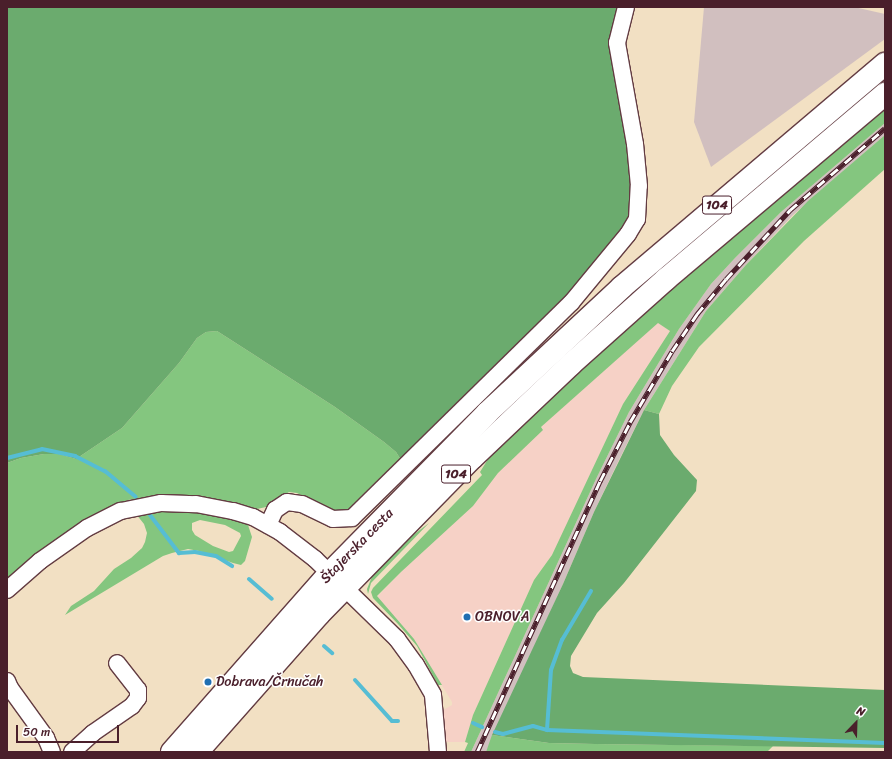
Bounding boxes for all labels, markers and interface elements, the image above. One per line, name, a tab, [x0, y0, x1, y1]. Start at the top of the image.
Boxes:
road number: 104	[702, 194, 732, 216]
road number: 104	[441, 463, 471, 485]
street label: Štajerska cesta	[317, 505, 397, 587]
place label: OBNOVA	[475, 609, 529, 625]
marker: OBNOVA	[462, 612, 472, 622]
place label: Dobrava/Črnučah	[216, 674, 323, 690]
marker: Dobrava/Črnučah	[203, 677, 213, 687]
text: N	[854, 701, 868, 722]
north arrow	[836, 703, 876, 743]
scale bar	[18, 717, 121, 743]
text: 50 m	[23, 721, 50, 743]

